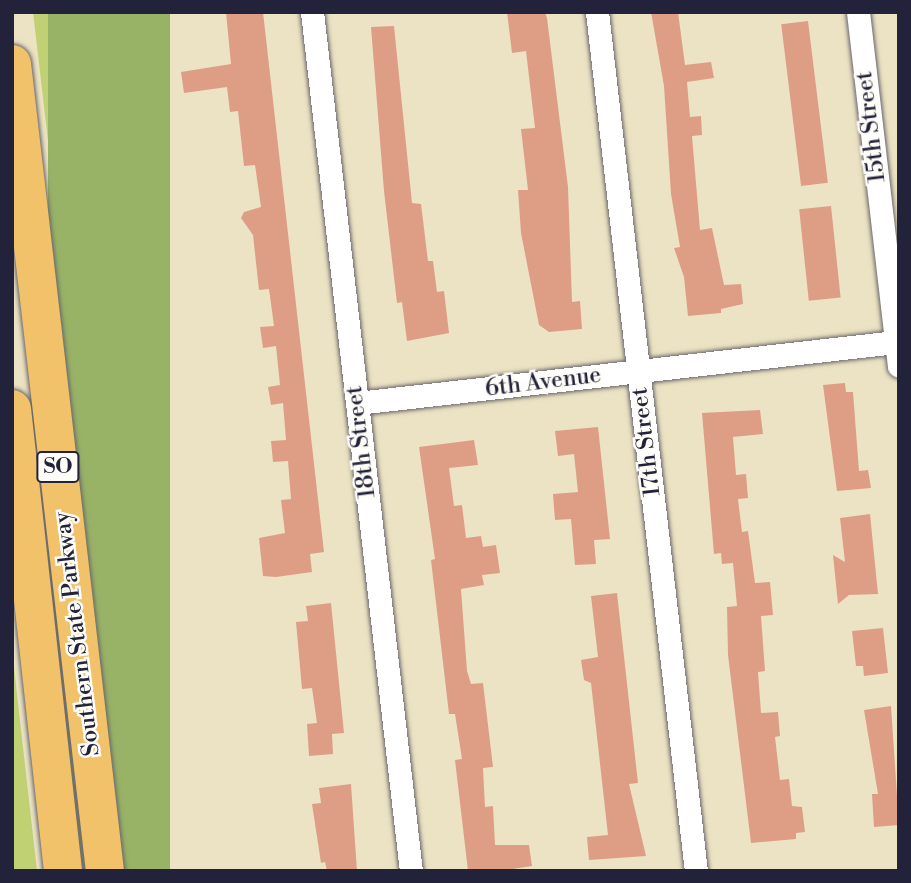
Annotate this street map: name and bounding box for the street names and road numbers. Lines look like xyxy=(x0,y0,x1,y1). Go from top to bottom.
street label: 15th Street xyxy=(850,70,892,184)
street label: 6th Avenue xyxy=(483,361,603,403)
street label: 18th Street xyxy=(340,384,382,500)
street label: 17th Street xyxy=(626,386,666,498)
road number: SO xyxy=(35,449,81,484)
street label: Southern State Parkway xyxy=(48,510,106,758)

